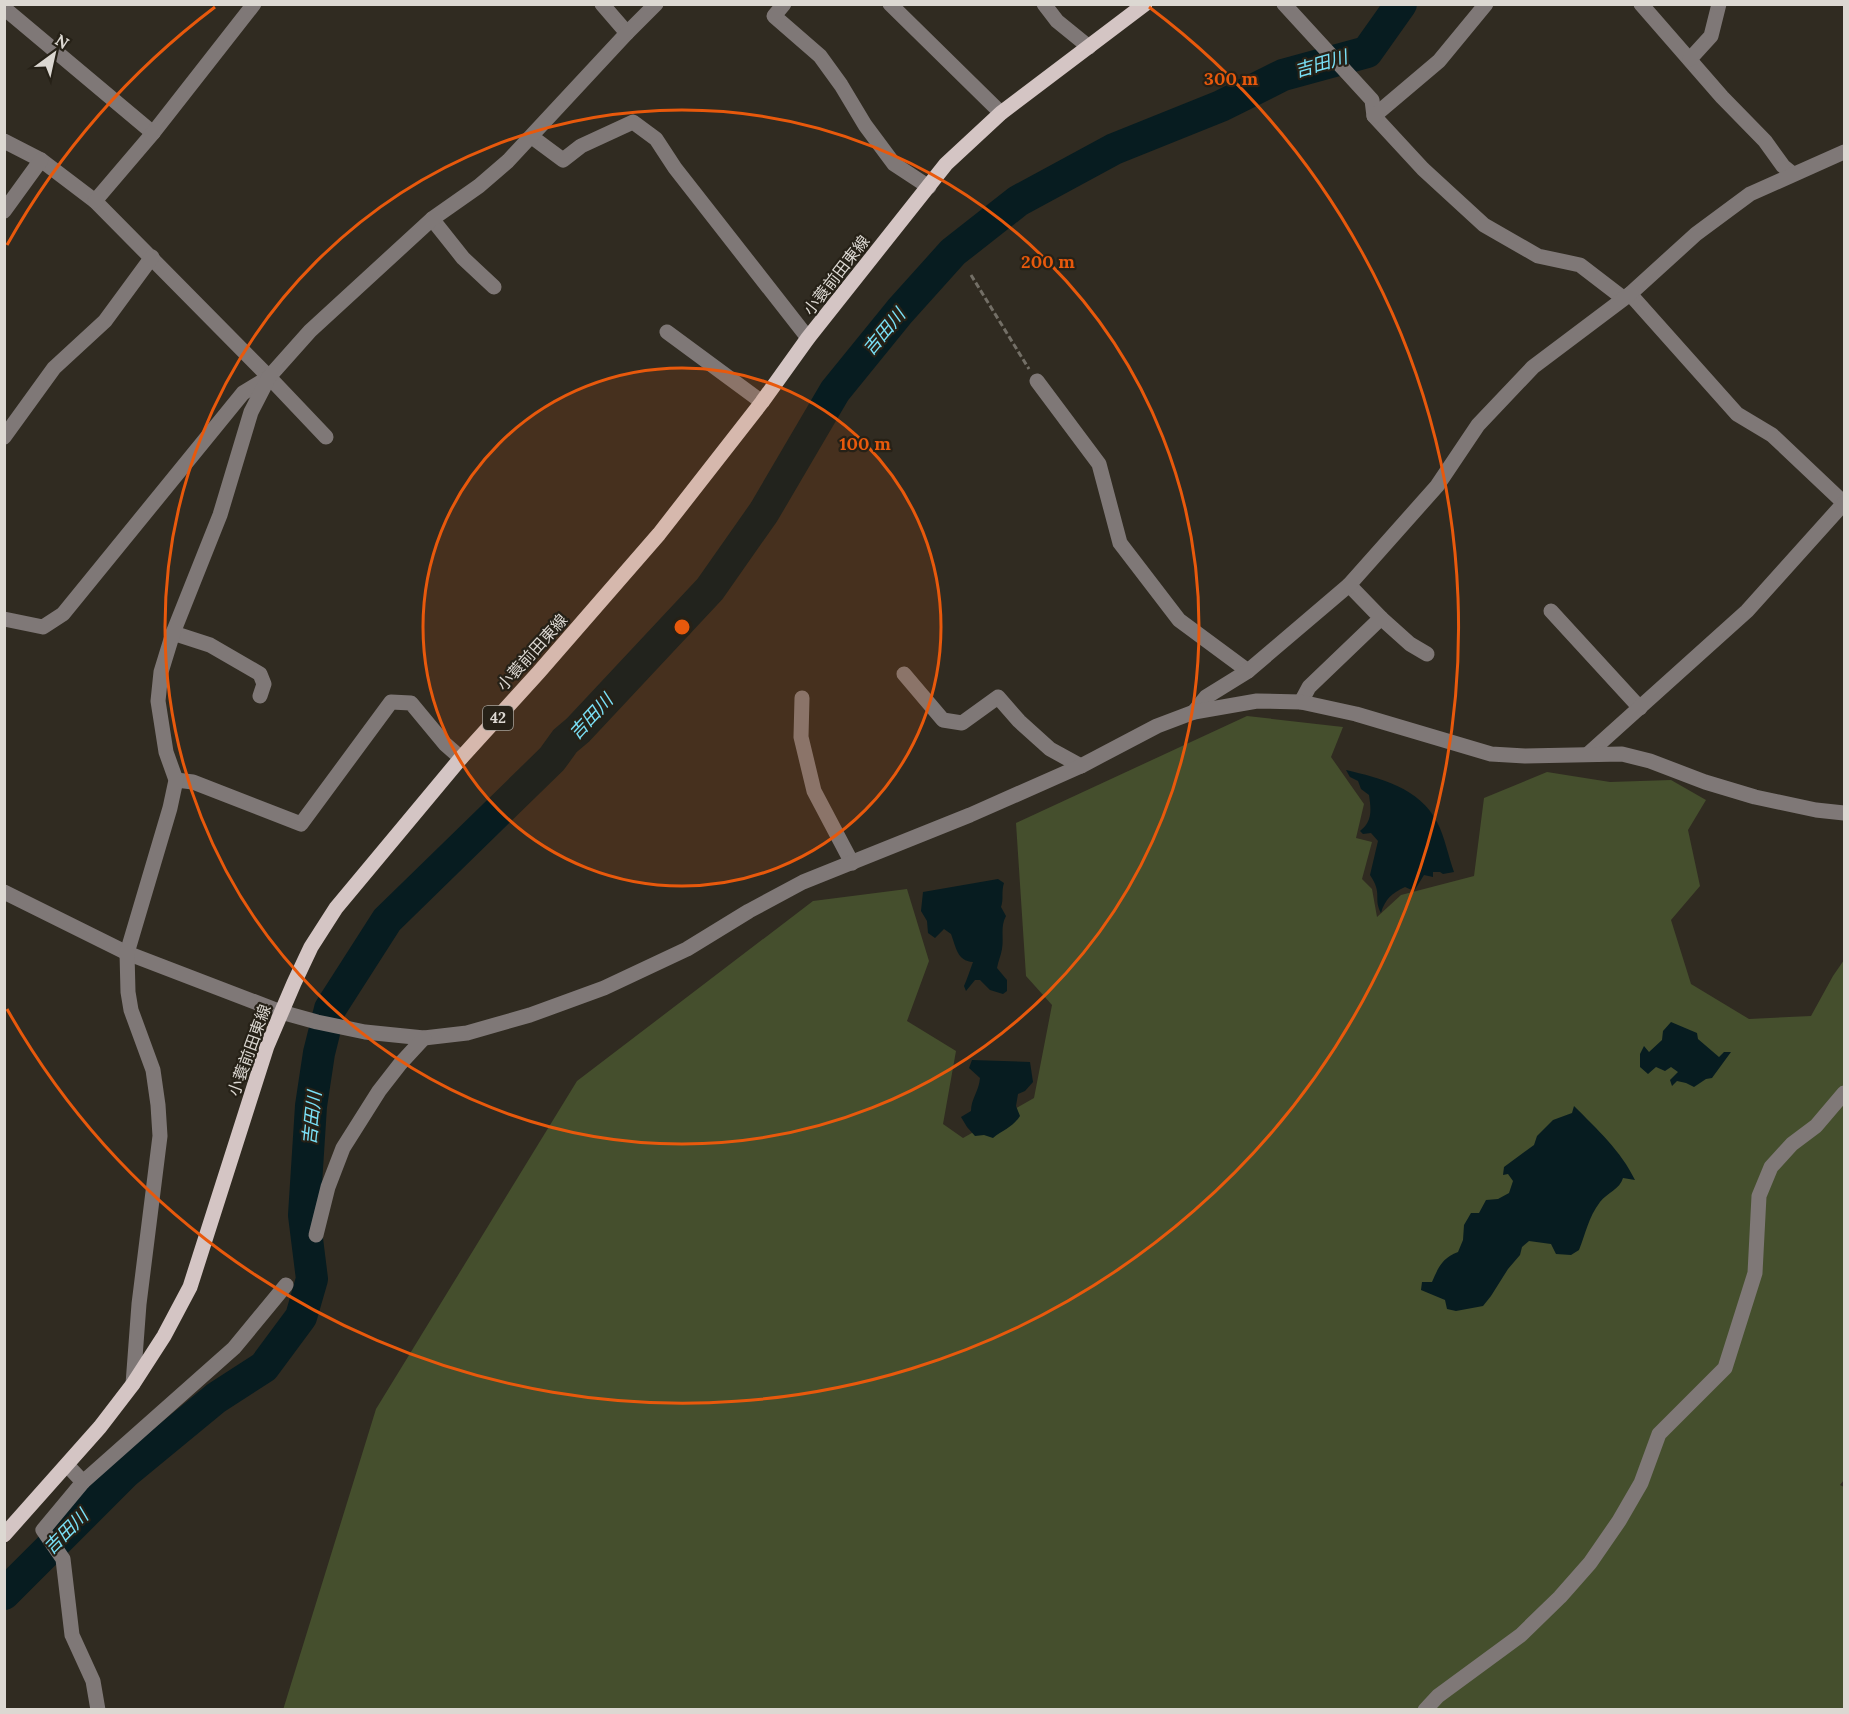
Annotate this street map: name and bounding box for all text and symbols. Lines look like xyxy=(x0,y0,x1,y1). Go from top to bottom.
north arrow xyxy=(24,24,84,84)
text: N xyxy=(52,30,73,53)
water label: 吉田川 xyxy=(1292,44,1352,82)
text: 300 m xyxy=(1204,67,1259,90)
street label: 小蓑前田東線 xyxy=(799,231,873,319)
text: 200 m xyxy=(1021,250,1075,273)
water label: 吉田川 xyxy=(857,302,911,360)
text: 100 m xyxy=(839,432,891,455)
street label: 小蓑前田東線 xyxy=(492,610,572,694)
centre of rings xyxy=(672,617,692,637)
water label: 吉田川 xyxy=(564,688,619,744)
road number: 42 xyxy=(483,706,513,730)
street label: 小蓑前田東線 xyxy=(223,1001,275,1099)
water label: 吉田川 xyxy=(297,1088,326,1146)
water label: 吉田川 xyxy=(38,1503,94,1559)

